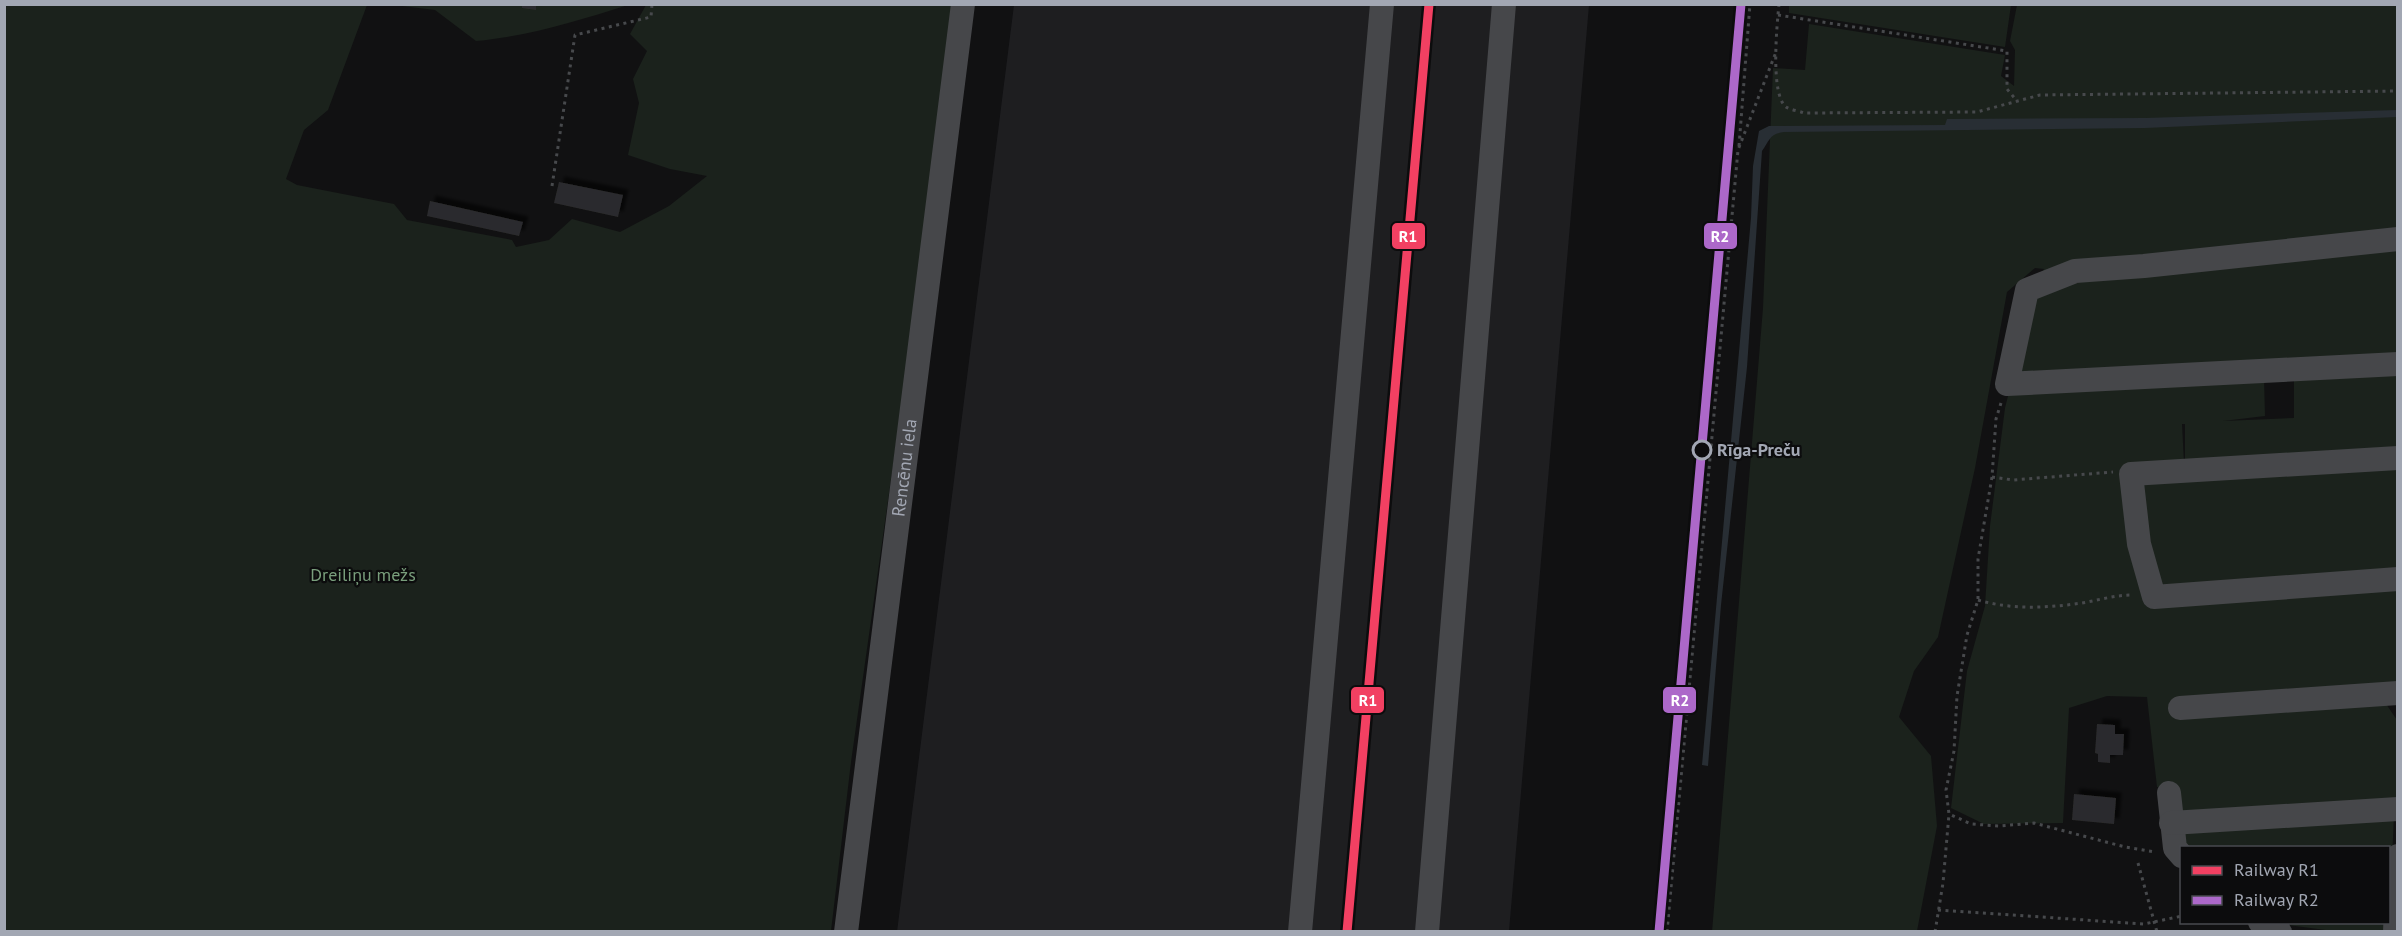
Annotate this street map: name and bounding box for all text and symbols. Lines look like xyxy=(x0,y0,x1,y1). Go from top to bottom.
line badge: R1 xyxy=(1391,222,1426,250)
line badge: R2 xyxy=(1703,222,1738,250)
text: R1 xyxy=(1399,226,1417,246)
text: R2 xyxy=(1711,226,1729,246)
street label: Rencēnu iela xyxy=(886,417,922,518)
place label: Rīga-Preču xyxy=(1717,438,1800,461)
marker: Rīga-Preču xyxy=(1692,440,1712,460)
park label: Dreiliņu mežs xyxy=(310,563,416,586)
line badge: R1 xyxy=(1350,686,1385,714)
line badge: R2 xyxy=(1662,686,1697,714)
text: R1 xyxy=(1359,690,1377,710)
text: R2 xyxy=(1671,690,1689,710)
legend xyxy=(2180,846,2390,924)
text: Railway R1 xyxy=(2234,858,2319,881)
text: Railway R2 xyxy=(2234,888,2319,911)

